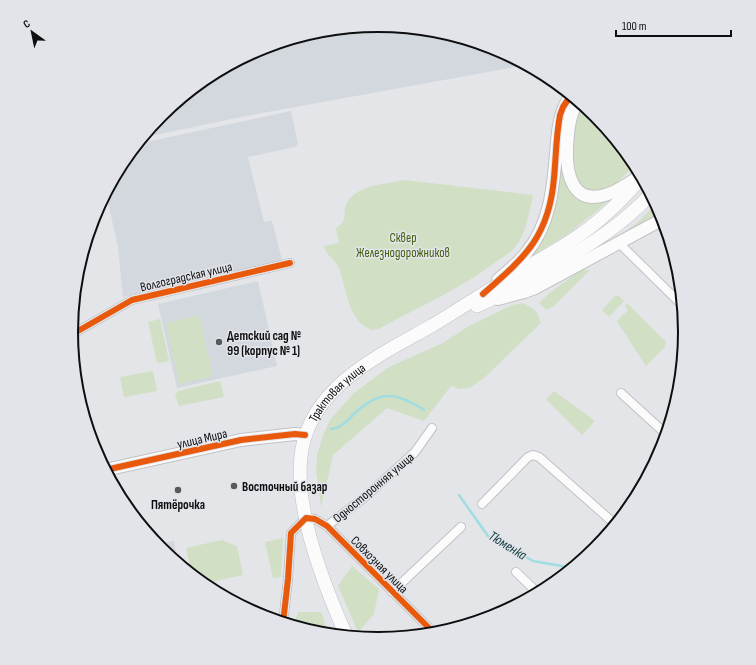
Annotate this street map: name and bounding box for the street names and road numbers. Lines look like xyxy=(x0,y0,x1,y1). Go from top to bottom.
street label: Волгоградская улица xyxy=(139,259,234,295)
street label: Трактовая улица xyxy=(305,360,369,425)
street label: улица Мира xyxy=(176,425,229,453)
street label: Односторонняя улица xyxy=(330,449,417,526)
street label: Совхозная улица xyxy=(347,533,411,597)

